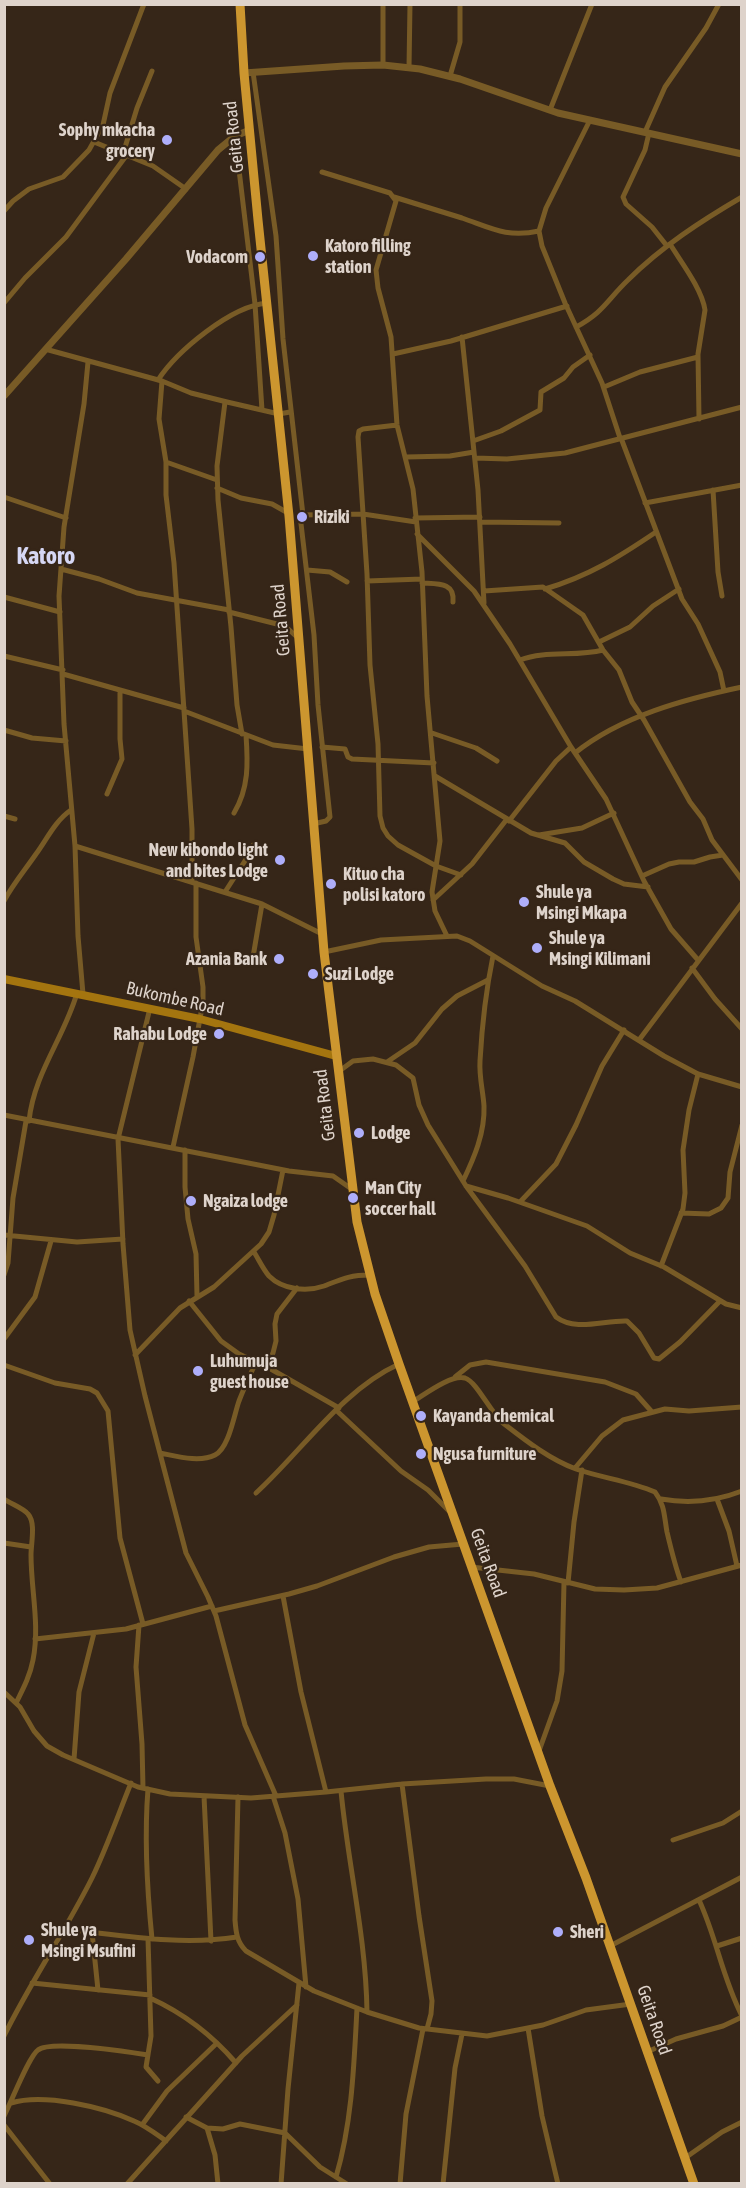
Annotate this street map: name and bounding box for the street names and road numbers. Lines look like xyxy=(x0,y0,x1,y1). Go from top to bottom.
street label: Geita Road xyxy=(219,100,249,174)
street label: Geita Road xyxy=(267,583,295,657)
street label: Bukombe Road xyxy=(124,977,226,1021)
street label: Geita Road xyxy=(310,1068,340,1142)
street label: Geita Road xyxy=(465,1525,511,1601)
street label: Geita Road xyxy=(632,1982,676,2058)

